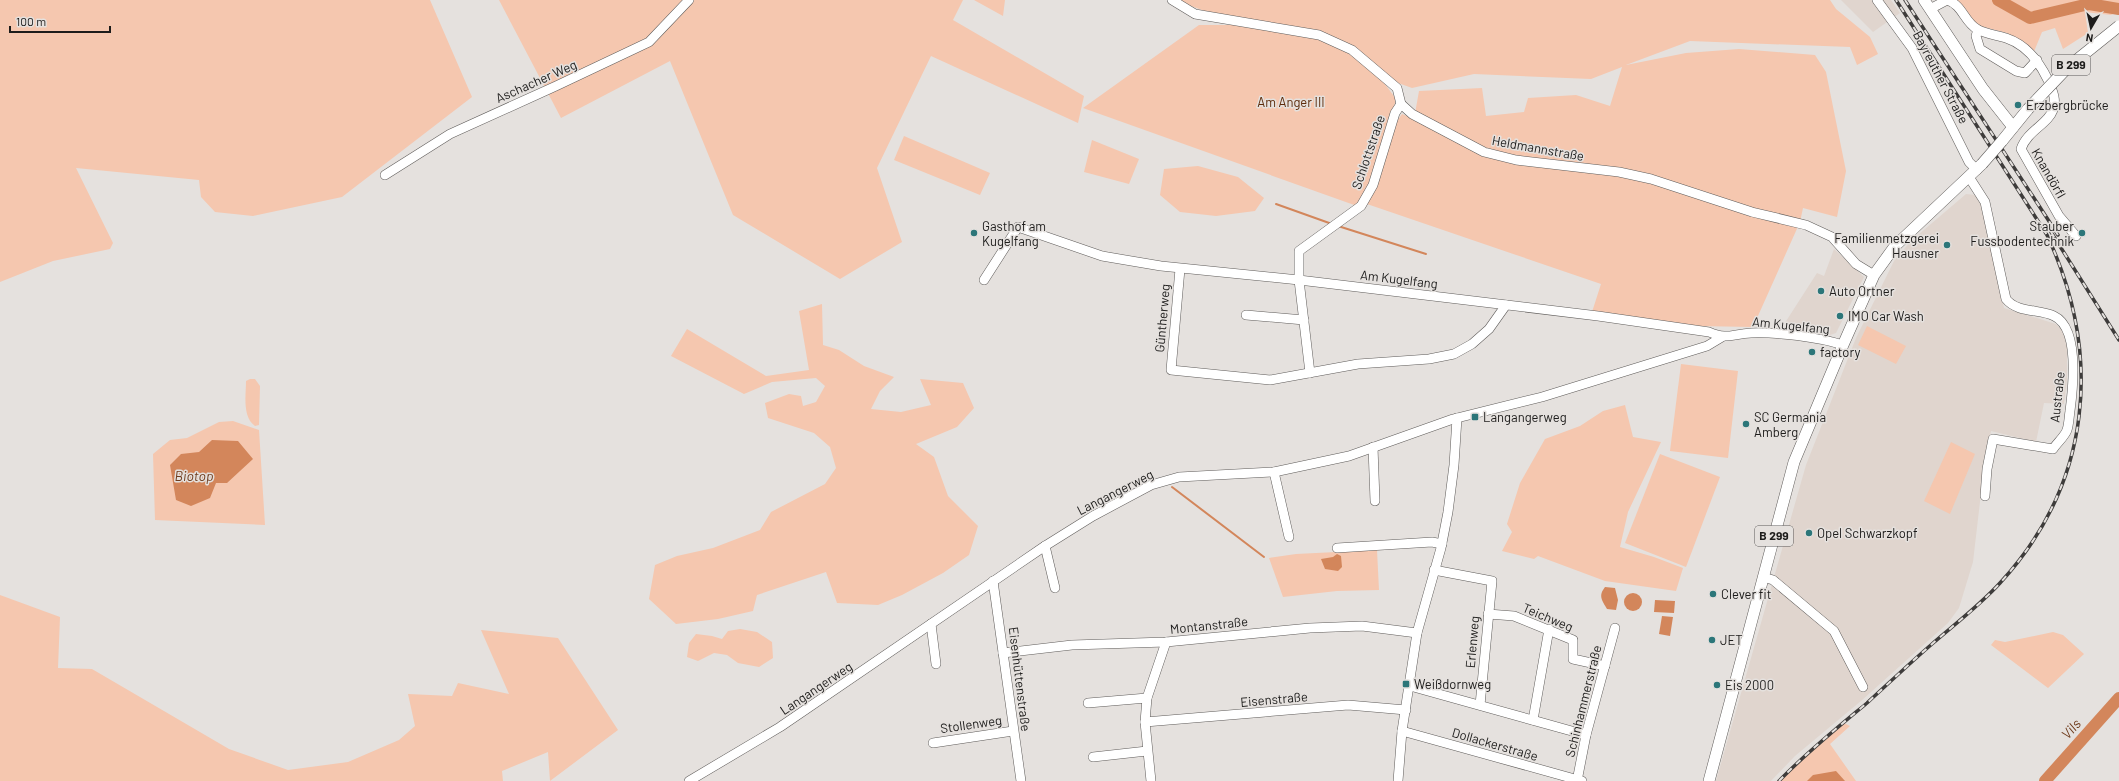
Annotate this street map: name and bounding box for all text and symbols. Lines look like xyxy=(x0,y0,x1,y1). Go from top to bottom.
scale bar xyxy=(10,8,110,34)
north arrow xyxy=(2071,8,2111,48)
text: 100 m xyxy=(16,14,46,28)
street label: Bayreuther Straße xyxy=(1910,28,1972,126)
text: N xyxy=(2085,31,2094,45)
road number: B 299 xyxy=(2052,55,2090,75)
street label: Aschacher Weg xyxy=(493,56,579,106)
park label: Am Anger III xyxy=(1257,94,1325,110)
place label: Erzbergbrücke xyxy=(2026,97,2109,113)
marker: Erzbergbrücke xyxy=(2013,100,2023,110)
street label: Schlottstraße xyxy=(1348,113,1388,191)
street label: Heldmannstraße xyxy=(1491,132,1585,164)
street label: Knandörfl xyxy=(2028,145,2070,201)
place label: Gasthof am Kugelfang xyxy=(982,218,1046,249)
place label: Stauber Fussbodentechnik xyxy=(1970,218,2074,249)
marker: Gasthof am Kugelfang xyxy=(969,228,979,238)
marker: Stauber Fussbodentechnik xyxy=(2077,228,2087,238)
place label: Familienmetzgerei Hausner xyxy=(1834,230,1939,261)
marker: Familienmetzgerei Hausner xyxy=(1942,240,1952,250)
street label: Am Kugelfang xyxy=(1359,266,1439,292)
street label: Güntherweg xyxy=(1151,283,1173,353)
place label: Auto Ortner xyxy=(1829,283,1895,299)
marker: Auto Ortner xyxy=(1816,286,1826,296)
place label: IMO Car Wash xyxy=(1848,308,1924,324)
marker: IMO Car Wash xyxy=(1835,311,1845,321)
street label: Am Kugelfang xyxy=(1751,313,1831,337)
place label: factory xyxy=(1820,344,1861,360)
marker: factory xyxy=(1807,347,1817,357)
street label: Austraße xyxy=(2046,371,2068,423)
place label: Langangerweg xyxy=(1483,409,1567,425)
place label: SC Germania Amberg xyxy=(1754,409,1826,440)
marker: Langangerweg xyxy=(1470,412,1480,422)
marker: SC Germania Amberg xyxy=(1741,419,1751,429)
street label: Langangerweg xyxy=(1074,466,1156,518)
water label: Biotop xyxy=(175,467,213,484)
place label: Opel Schwarzkopf xyxy=(1817,525,1918,541)
road number: B 299 xyxy=(1755,526,1793,546)
marker: Opel Schwarzkopf xyxy=(1804,528,1814,538)
place label: Clever fit xyxy=(1721,586,1772,602)
marker: Clever fit xyxy=(1708,589,1718,599)
street label: Teichweg xyxy=(1520,599,1576,635)
street label: Montanstraße xyxy=(1169,613,1249,637)
street label: Erlenweg xyxy=(1462,615,1482,669)
street label: Eisenhüttenstraße xyxy=(1006,626,1034,732)
place label: JET xyxy=(1720,632,1743,648)
marker: JET xyxy=(1707,635,1717,645)
street label: Schinhammerstraße xyxy=(1561,643,1605,759)
street label: Langangerweg xyxy=(777,658,855,718)
place label: Weißdornweg xyxy=(1414,676,1491,692)
place label: Eis 2000 xyxy=(1725,677,1774,693)
marker: Weißdornweg xyxy=(1401,679,1411,689)
marker: Eis 2000 xyxy=(1712,680,1722,690)
street label: Eisenstraße xyxy=(1239,688,1309,710)
street label: Stollenweg xyxy=(939,712,1003,736)
water label: Vils xyxy=(2057,715,2084,742)
street label: Dollackerstraße xyxy=(1450,724,1540,764)

